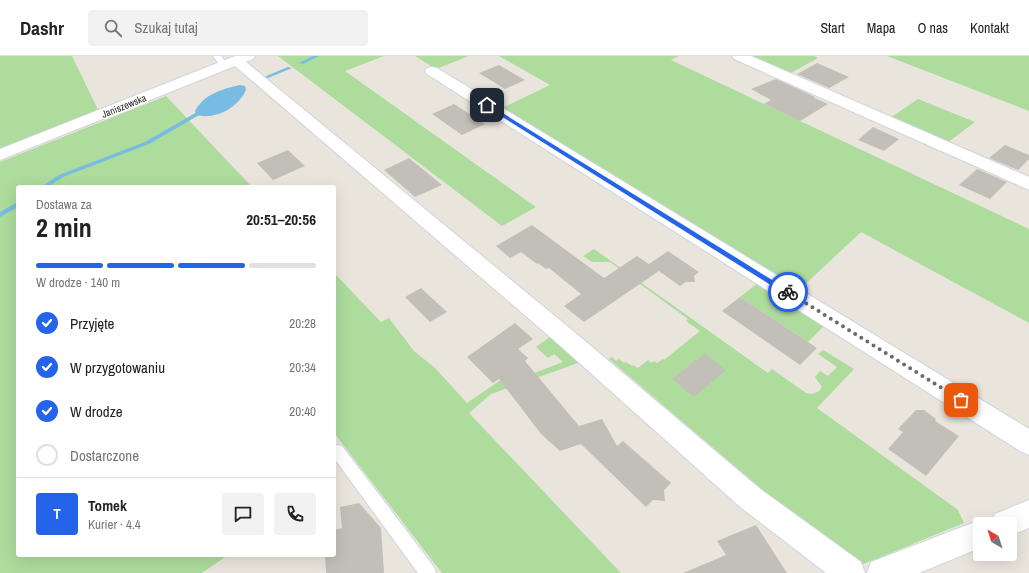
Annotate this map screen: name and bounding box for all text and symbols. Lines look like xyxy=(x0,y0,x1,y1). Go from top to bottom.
search box xyxy=(88,10,368,46)
text: Dashr xyxy=(20,15,64,41)
icon: search xyxy=(102,17,124,39)
text: Szukaj tutaj xyxy=(134,17,198,38)
text: Start xyxy=(820,19,845,37)
text: Mapa xyxy=(867,19,895,37)
text: O nas xyxy=(917,19,948,37)
text: Kontakt xyxy=(970,19,1009,37)
pin xyxy=(470,88,504,122)
street label: Janiszewska xyxy=(100,91,149,121)
icon: home xyxy=(476,94,498,116)
text: Dostawa za xyxy=(36,196,92,213)
text: 20:51–20:56 xyxy=(246,209,316,230)
text: 2 min xyxy=(36,210,92,245)
courier xyxy=(768,272,808,312)
text: W drodze · 140 m xyxy=(36,274,120,291)
icon: bike xyxy=(777,281,799,303)
icon: check xyxy=(36,312,58,334)
text: Przyjęte xyxy=(70,313,114,334)
text: 20:28 xyxy=(289,315,316,332)
icon: check xyxy=(36,356,58,378)
text: W przygotowaniu xyxy=(70,357,165,378)
text: 20:34 xyxy=(289,359,316,376)
pin xyxy=(944,383,978,417)
icon: bag xyxy=(950,389,972,411)
icon: check xyxy=(36,400,58,422)
text: W drodze xyxy=(70,401,123,422)
text: 20:40 xyxy=(289,403,316,420)
text: Dostarczone xyxy=(70,445,139,466)
button: chat xyxy=(222,493,264,535)
button: phone xyxy=(274,493,316,535)
text: Tomek xyxy=(88,495,127,516)
text: T xyxy=(53,503,61,524)
text: Kurier · 4.4 xyxy=(88,516,141,533)
north arrow xyxy=(973,517,1017,561)
map controls xyxy=(973,517,1017,561)

